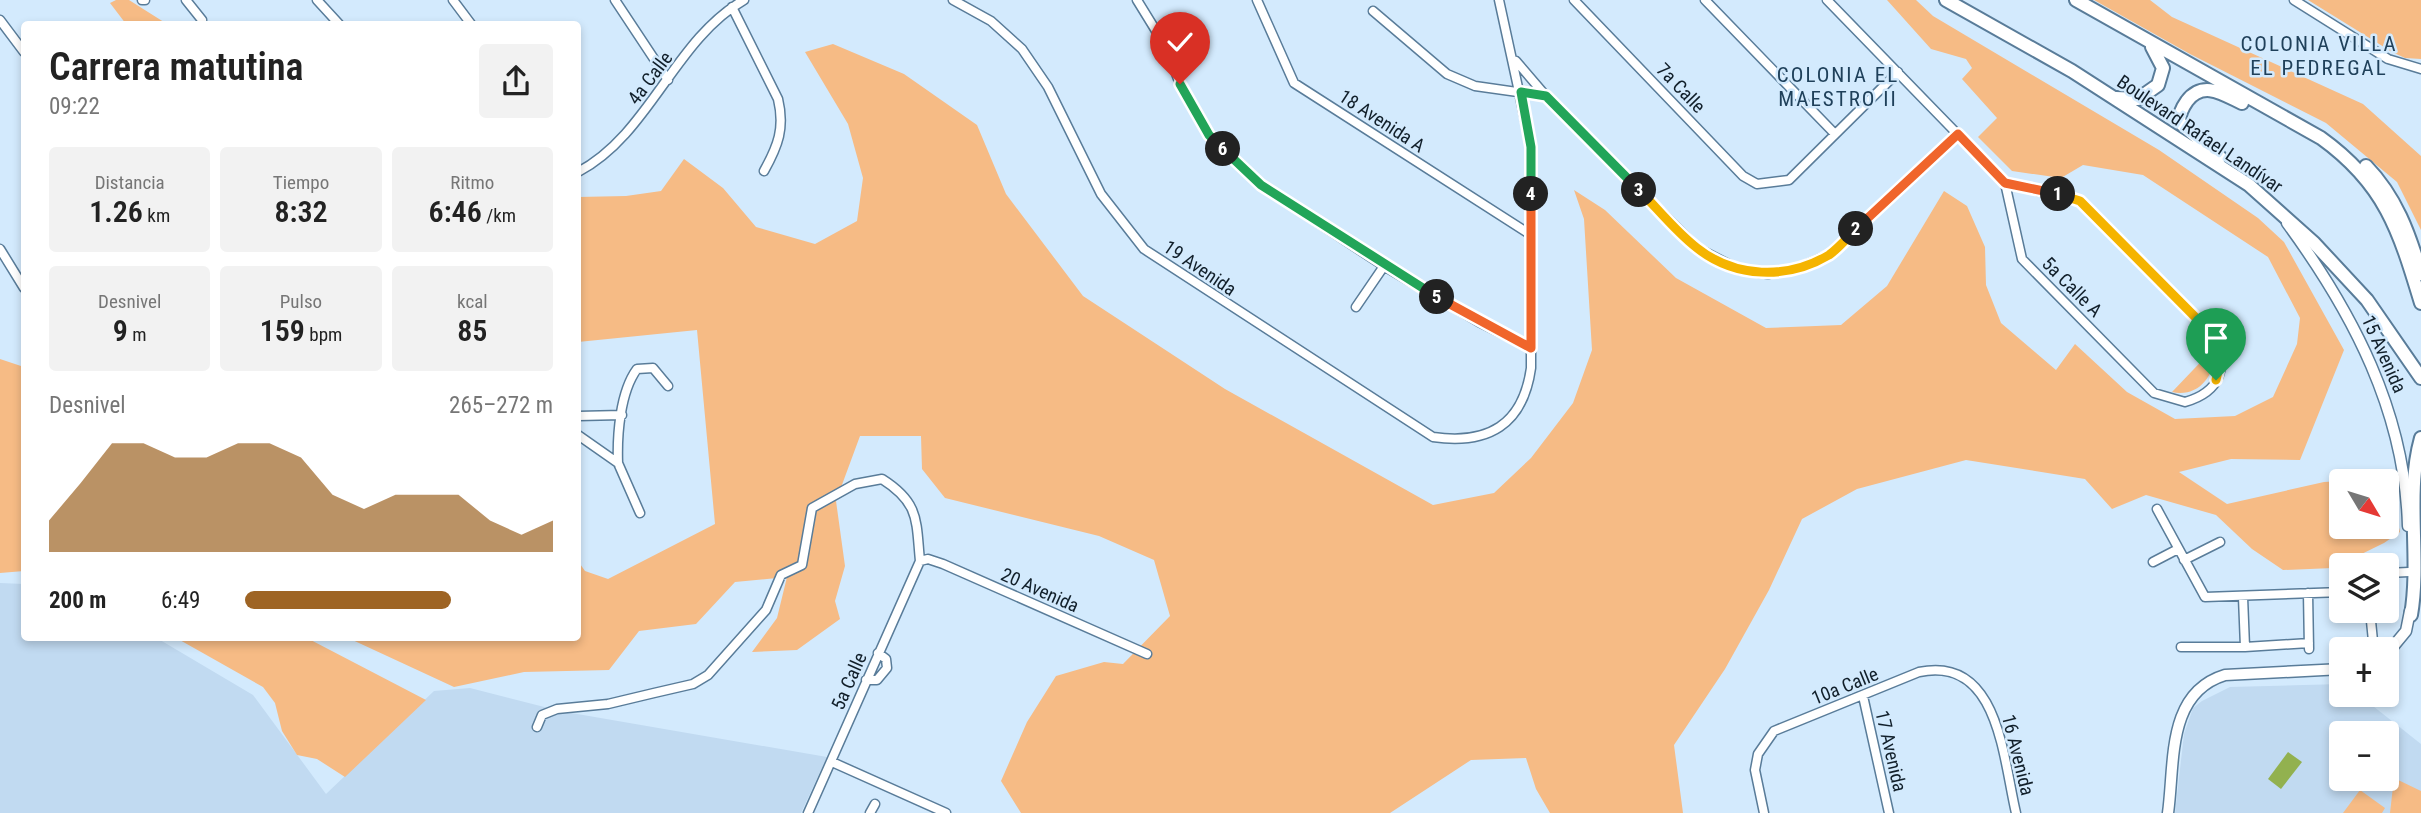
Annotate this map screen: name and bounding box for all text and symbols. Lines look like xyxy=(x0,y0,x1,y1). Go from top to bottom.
pin xyxy=(1150,12.0,1210,84)
icon: check xyxy=(1161,23,1199,61)
district label: COLONIA VILLA EL PEDREGAL xyxy=(2240,32,2398,80)
button: share xyxy=(479,44,553,118)
text: Carrera matutina xyxy=(49,45,304,89)
street label: 4a Calle xyxy=(623,47,677,109)
street label: 7a Calle xyxy=(1652,58,1710,118)
district label: COLONIA EL MAESTRO II xyxy=(1777,63,1899,111)
street label: Boulevard Rafael Landívar xyxy=(2113,70,2287,198)
street label: 18 Avenida A xyxy=(1335,85,1429,157)
text: 09:22 xyxy=(49,93,100,120)
pin: 6 xyxy=(1206,132,1240,166)
text: 6 xyxy=(1218,137,1227,160)
text: Distancia xyxy=(95,171,165,194)
text: Tiempo xyxy=(273,171,329,194)
text: Ritmo xyxy=(450,171,494,194)
pin: 3 xyxy=(1622,172,1656,208)
pin: 4 xyxy=(1514,176,1548,212)
pin: 1 xyxy=(2040,176,2076,212)
text: 3 xyxy=(1634,178,1643,201)
text: 4 xyxy=(1526,182,1535,205)
text: 1 xyxy=(2053,182,2062,205)
text: 1.26 xyxy=(89,194,143,229)
text: 8:32 xyxy=(274,194,328,229)
text: 6:46 xyxy=(429,194,482,229)
text: km xyxy=(143,204,170,227)
text: /km xyxy=(482,204,516,227)
pin: 2 xyxy=(1839,212,1874,246)
text: 2 xyxy=(1851,217,1860,240)
street label: 19 Avenida xyxy=(1159,235,1241,301)
street label: 5a Calle A xyxy=(2037,252,2107,322)
pin: 5 xyxy=(1420,280,1454,314)
text: 5 xyxy=(1432,285,1441,308)
text: Desnivel xyxy=(98,290,161,313)
text: Pulso xyxy=(280,290,322,313)
text: kcal xyxy=(457,290,488,313)
pin xyxy=(2186,308,2246,380)
street label: 15 Avenida xyxy=(2357,312,2411,396)
text: 9 xyxy=(113,313,128,348)
text: 159 xyxy=(260,313,305,348)
text: 85 xyxy=(457,313,487,348)
icon: arrive xyxy=(2197,319,2235,357)
text: m xyxy=(128,323,147,346)
text: bpm xyxy=(305,323,342,346)
text: Desnivel xyxy=(49,392,126,419)
text: 265–272 m xyxy=(449,392,553,419)
north arrow xyxy=(2329,469,2399,539)
map controls xyxy=(2329,469,2399,791)
button: layers xyxy=(2329,553,2399,623)
street label: 20 Avenida xyxy=(998,563,1082,617)
text: 200 m xyxy=(49,587,106,614)
text: 6:49 xyxy=(161,587,200,614)
button: + xyxy=(2329,637,2399,707)
street label: 5a Calle xyxy=(826,649,872,713)
street label: 10a Calle xyxy=(1808,662,1882,710)
street label: 17 Avenida xyxy=(1871,708,1911,794)
street label: 16 Avenida xyxy=(1997,712,2039,798)
button: − xyxy=(2329,721,2399,791)

